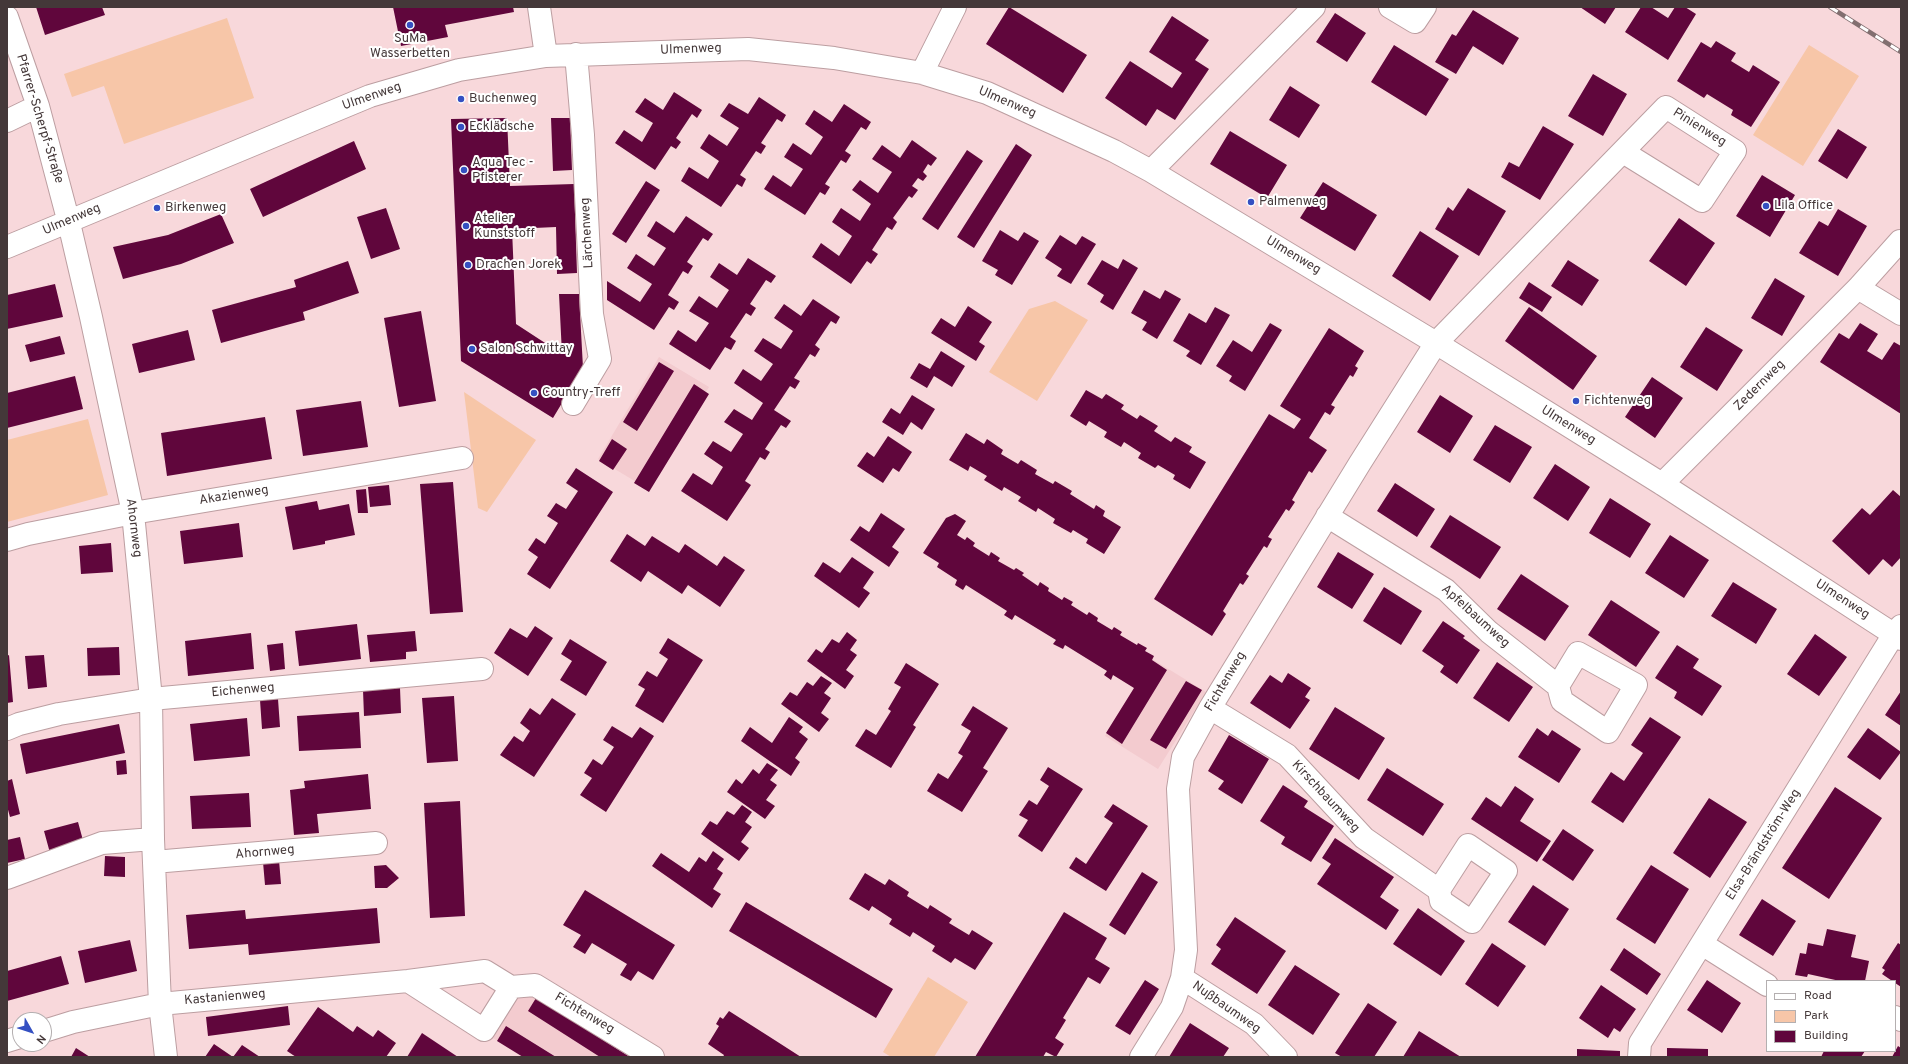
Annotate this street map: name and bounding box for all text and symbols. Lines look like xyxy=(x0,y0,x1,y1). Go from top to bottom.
marker: SuMa Wasserbetten xyxy=(405,20,415,30)
place label: SuMa Wasserbetten xyxy=(370,31,450,62)
street label: Ulmenweg xyxy=(660,41,722,59)
street label: Pfarrer-Scherpf-Straße xyxy=(12,53,66,185)
street label: Ulmenweg xyxy=(340,80,404,114)
street label: Ulmenweg xyxy=(976,84,1038,122)
place label: Buchenweg xyxy=(469,91,537,107)
marker: Buchenweg xyxy=(456,94,466,104)
street label: Pinienweg xyxy=(1669,105,1729,151)
place label: Ecklädsche xyxy=(469,119,534,135)
marker: Ecklädsche xyxy=(456,122,466,132)
place label: Aqua Tec - Pfisterer xyxy=(472,155,534,186)
marker: Aqua Tec - Pfisterer xyxy=(459,165,469,175)
place label: Palmenweg xyxy=(1259,194,1326,210)
street label: Lärchenweg xyxy=(578,197,598,269)
marker: Palmenweg xyxy=(1246,197,1256,207)
place label: Lila Office xyxy=(1774,198,1833,214)
place label: Birkenweg xyxy=(165,200,226,216)
street label: Ulmenweg xyxy=(41,201,103,239)
marker: Lila Office xyxy=(1761,201,1771,211)
marker: Birkenweg xyxy=(152,203,162,213)
place label: Atelier Kunststoff xyxy=(474,211,535,242)
marker: Atelier Kunststoff xyxy=(461,221,471,231)
street label: Ulmenweg xyxy=(1263,233,1323,279)
place label: Drachen Jorek xyxy=(476,257,561,273)
marker: Drachen Jorek xyxy=(463,260,473,270)
place label: Salon Schwittay xyxy=(480,341,573,357)
marker: Salon Schwittay xyxy=(467,344,477,354)
street label: Zedernweg xyxy=(1731,357,1789,415)
place label: Country-Treff xyxy=(542,385,620,401)
marker: Country-Treff xyxy=(529,388,539,398)
place label: Fichtenweg xyxy=(1584,393,1651,409)
marker: Fichtenweg xyxy=(1571,396,1581,406)
street label: Ulmenweg xyxy=(1538,403,1598,449)
street label: Akazienweg xyxy=(198,483,270,509)
street label: Ahornweg xyxy=(122,498,144,558)
street label: Ulmenweg xyxy=(1812,577,1872,623)
street label: Apfelbaumweg xyxy=(1438,582,1512,652)
street label: Fichtenweg xyxy=(1202,649,1250,715)
street label: Eichenweg xyxy=(211,680,275,702)
street label: Kirschbaumweg xyxy=(1288,758,1362,836)
street label: Elsa-Brändström-Weg xyxy=(1723,787,1805,903)
street label: Ahornweg xyxy=(235,843,295,863)
street label: Nußbaumweg xyxy=(1189,979,1263,1037)
legend xyxy=(1766,980,1896,1052)
street label: Kastanienweg xyxy=(184,987,266,1009)
text: Road xyxy=(1804,988,1832,1004)
street label: Fichtenweg xyxy=(551,990,617,1038)
text: Park xyxy=(1804,1008,1829,1024)
north arrow xyxy=(12,1012,52,1052)
text: Building xyxy=(1804,1028,1848,1044)
text: N xyxy=(33,1031,48,1046)

